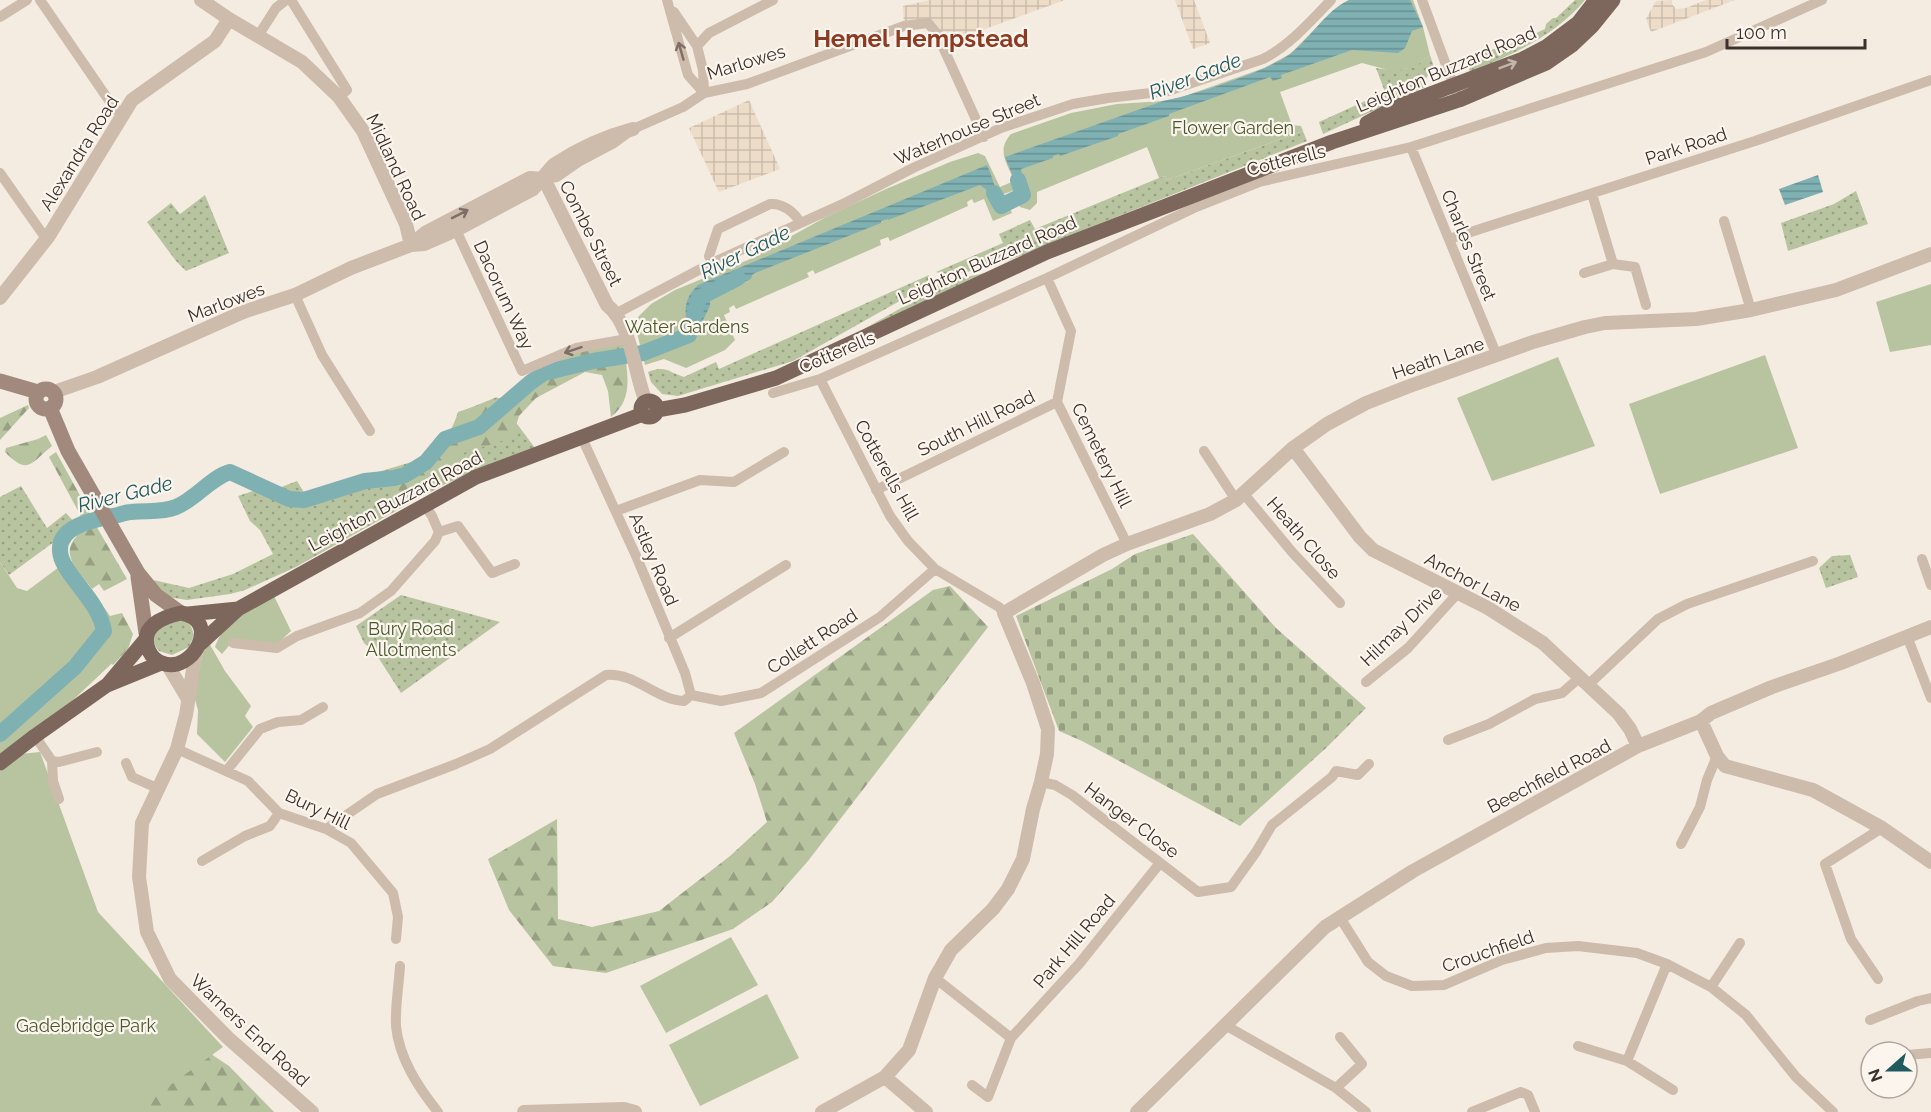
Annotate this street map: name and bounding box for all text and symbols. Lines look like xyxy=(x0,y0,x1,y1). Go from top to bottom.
scale bar xyxy=(1727,12,1865,50)
street label: Leighton Buzzard Road xyxy=(1353,22,1539,116)
text: 100 m xyxy=(1736,22,1787,43)
district label: Hemel Hempstead xyxy=(813,24,1029,53)
street label: Marlowes xyxy=(704,40,788,84)
one-way arrow xyxy=(675,42,686,61)
water label: River Gade xyxy=(1145,47,1245,105)
one-way arrow xyxy=(1498,59,1517,70)
street label: Waterhouse Street xyxy=(891,89,1043,169)
street label: Alexandra Road xyxy=(35,92,123,214)
street label: Midland Road xyxy=(362,110,430,224)
park label: Flower Garden xyxy=(1172,117,1294,138)
street label: Park Road xyxy=(1643,123,1729,169)
street label: Cotterells xyxy=(1244,140,1328,180)
street label: Combe Street xyxy=(555,177,627,289)
street label: Charles Street xyxy=(1437,187,1501,303)
one-way arrow xyxy=(451,208,469,220)
street label: Leighton Buzzard Road xyxy=(894,211,1080,309)
water label: River Gade xyxy=(696,220,794,284)
street label: Dacorum Way xyxy=(470,237,539,353)
street label: Marlowes xyxy=(185,278,268,326)
park label: Water Gardens xyxy=(625,316,749,337)
street label: Cotterells xyxy=(796,326,878,377)
street label: Heath Lane xyxy=(1389,332,1487,384)
one-way arrow xyxy=(564,346,583,357)
street label: South Hill Road xyxy=(914,386,1038,460)
street label: Cemetery Hill xyxy=(1068,399,1136,511)
street label: Cotterells Hill xyxy=(851,416,923,524)
street label: Leighton Buzzard Road xyxy=(305,446,485,556)
water label: River Gade xyxy=(75,471,175,517)
street label: Heath Close xyxy=(1263,493,1346,584)
street label: Astley Road xyxy=(625,509,683,609)
street label: Anchor Lane xyxy=(1421,548,1525,616)
street label: Hilmay Drive xyxy=(1356,582,1446,670)
street label: Collett Road xyxy=(763,604,861,678)
park label: Bury Road Allotments xyxy=(366,618,457,660)
street label: Beechfield Road xyxy=(1484,735,1614,817)
street label: Hanger Close xyxy=(1081,778,1184,863)
street label: Bury Hill xyxy=(282,784,354,834)
street label: Park Hill Road xyxy=(1029,890,1119,992)
street label: Crouchfield xyxy=(1439,925,1537,977)
street label: Warners End Road xyxy=(186,969,314,1091)
park label: Gadebridge Park xyxy=(16,1015,156,1036)
north arrow xyxy=(1859,1040,1919,1100)
text: N xyxy=(1864,1066,1887,1084)

